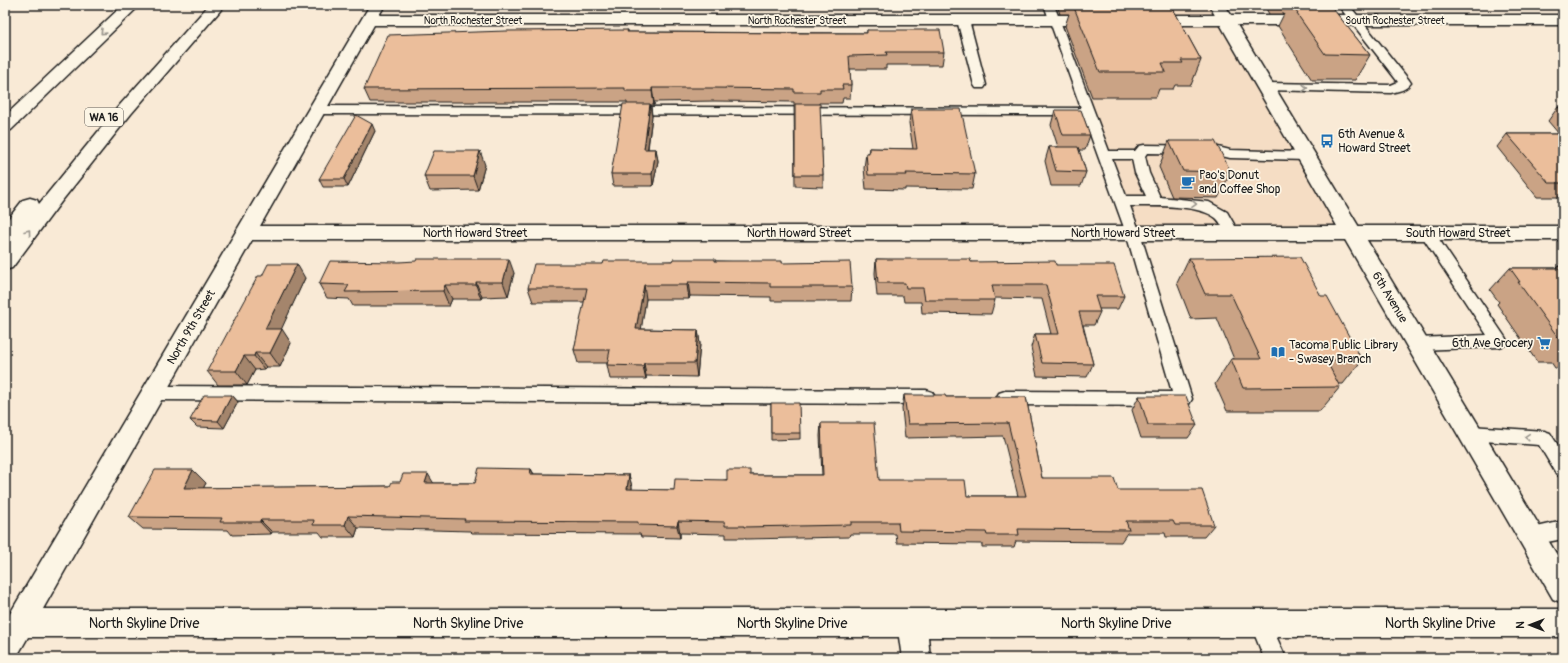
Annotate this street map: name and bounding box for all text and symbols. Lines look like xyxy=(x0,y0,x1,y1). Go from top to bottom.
street label: North Rochester Street xyxy=(424,15,523,27)
street label: North Rochester Street xyxy=(748,15,847,27)
street label: South Rochester Street xyxy=(1345,15,1446,27)
one-way arrow xyxy=(100,27,108,34)
one-way arrow xyxy=(1302,84,1308,92)
road number: WA 16 xyxy=(85,108,123,126)
place label: 6th Avenue & Howard Street xyxy=(1338,127,1411,156)
bus stop icon: 6th Avenue & Howard Street xyxy=(1319,133,1335,149)
place label: Pao's Donut and Coffee Shop xyxy=(1199,168,1281,197)
cafe icon: Pao's Donut and Coffee Shop xyxy=(1180,174,1196,190)
one-way arrow xyxy=(1191,200,1197,209)
street label: North Howard Street xyxy=(423,226,527,241)
street label: North Howard Street xyxy=(747,226,851,241)
street label: North Howard Street xyxy=(1071,226,1175,241)
street label: South Howard Street xyxy=(1405,226,1511,241)
one-way arrow xyxy=(23,229,31,236)
street label: 6th Avenue xyxy=(1368,269,1411,326)
street label: North 9th Street xyxy=(164,287,219,367)
supermarket icon: 6th Ave Grocery xyxy=(1536,335,1552,351)
place label: 6th Ave Grocery xyxy=(1452,336,1533,351)
place label: Tacoma Public Library - Swasey Branch xyxy=(1289,338,1398,367)
library icon: Tacoma Public Library - Swasey Branch xyxy=(1270,344,1286,360)
one-way arrow xyxy=(1524,433,1530,442)
north arrow xyxy=(1510,605,1550,645)
street label: North Skyline Drive xyxy=(89,615,199,632)
street label: North Skyline Drive xyxy=(413,615,523,632)
street label: North Skyline Drive xyxy=(737,615,847,632)
street label: North Skyline Drive xyxy=(1061,615,1171,632)
street label: North Skyline Drive xyxy=(1385,615,1495,632)
text: N xyxy=(1514,621,1527,629)

